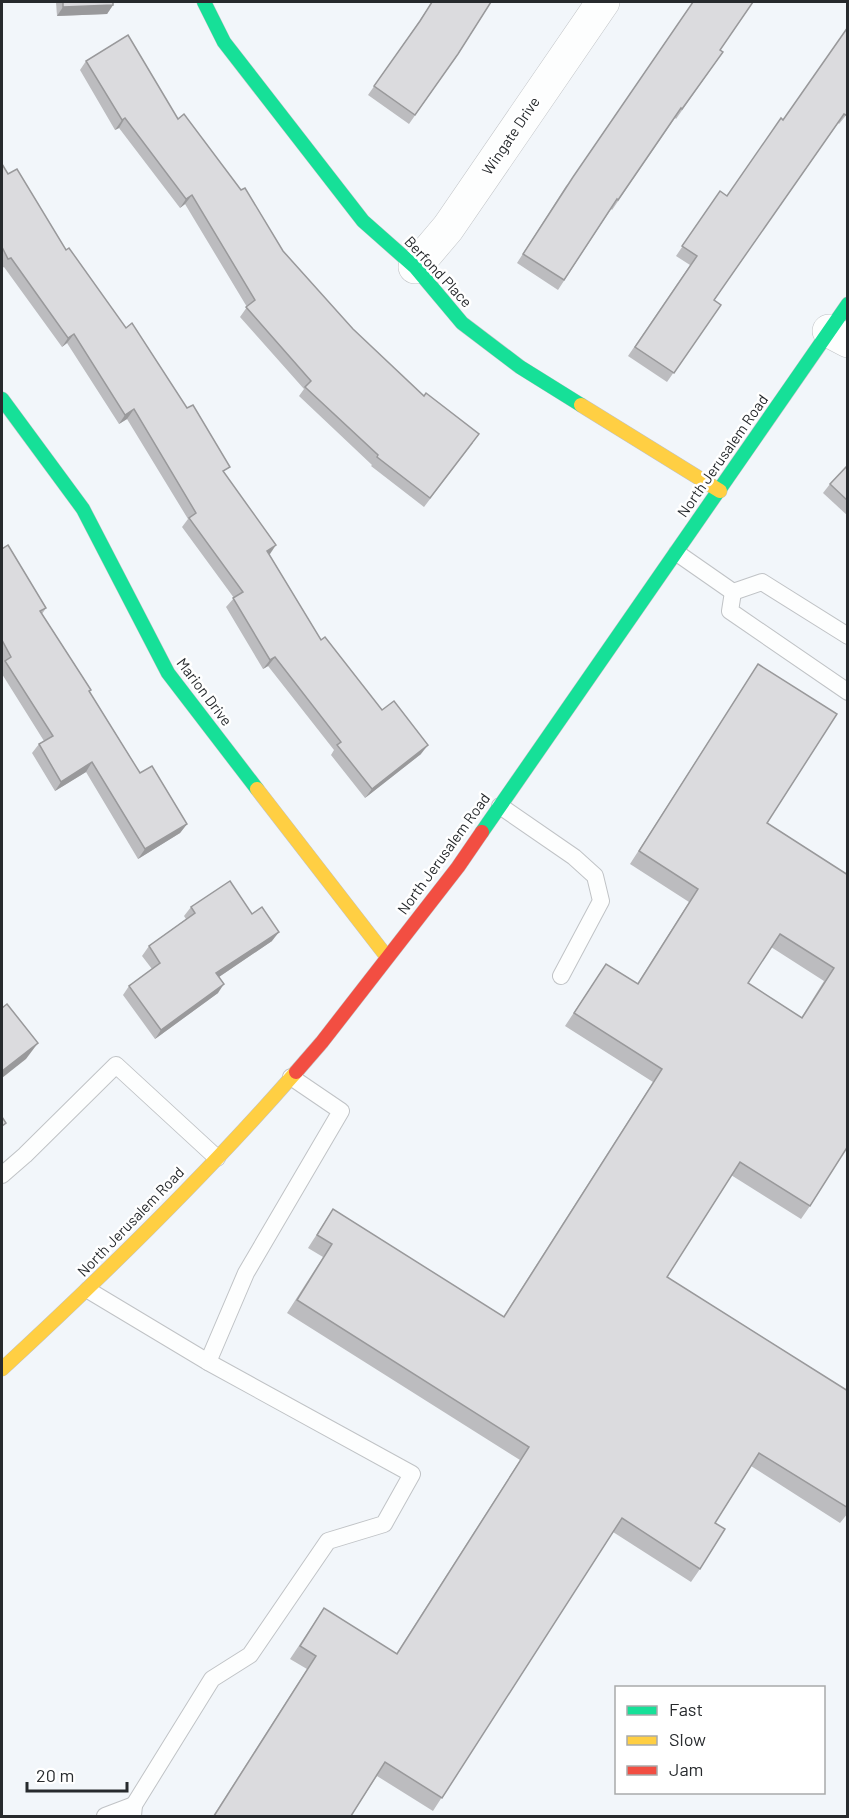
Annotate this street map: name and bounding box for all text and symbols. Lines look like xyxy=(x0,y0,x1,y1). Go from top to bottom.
street label: Wingate Drive xyxy=(477,93,543,178)
street label: Berfond Place xyxy=(401,232,476,311)
street label: North Jerusalem Road xyxy=(673,391,771,520)
street label: Marion Drive xyxy=(173,654,236,729)
street label: North Jerusalem Road xyxy=(393,789,493,918)
street label: North Jerusalem Road xyxy=(73,1163,187,1280)
legend xyxy=(615,1686,825,1794)
text: Fast xyxy=(669,1698,703,1720)
text: Slow xyxy=(669,1728,706,1750)
scale bar xyxy=(27,1755,128,1793)
text: Jam xyxy=(669,1758,703,1780)
text: 20 m xyxy=(36,1764,74,1786)

